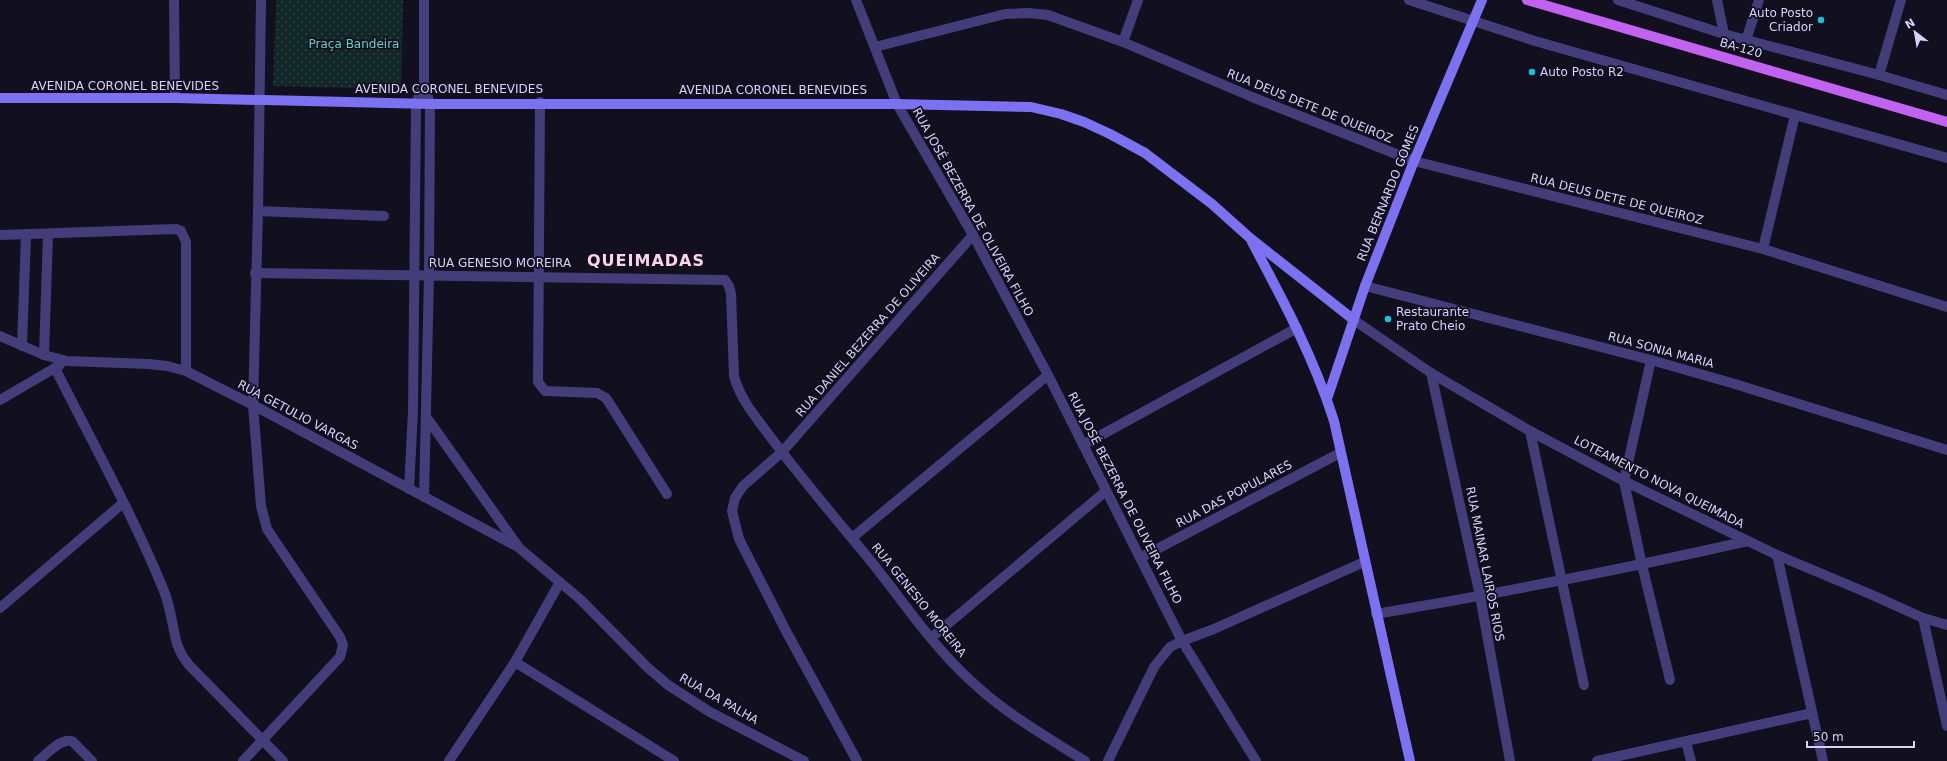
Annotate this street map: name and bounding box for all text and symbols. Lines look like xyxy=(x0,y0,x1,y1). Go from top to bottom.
place label: Auto Posto Criador xyxy=(1749,6,1813,34)
north arrow xyxy=(1895,12,1935,52)
marker: Auto Posto Criador xyxy=(1816,15,1826,25)
text: N xyxy=(1903,16,1917,32)
street label: BA-120 xyxy=(1718,35,1764,61)
park label: Praça Bandeira xyxy=(309,37,399,51)
place label: Auto Posto R2 xyxy=(1540,65,1624,79)
street label: RUA DEUS DETE DE QUEIROZ xyxy=(1225,66,1395,146)
marker: Auto Posto R2 xyxy=(1527,67,1537,77)
street label: AVENIDA CORONEL BENEVIDES xyxy=(31,79,219,93)
street label: AVENIDA CORONEL BENEVIDES xyxy=(355,82,543,96)
street label: AVENIDA CORONEL BENEVIDES xyxy=(679,83,867,97)
street label: RUA JOSÉ BEZERRA DE OLIVEIRA FILHO xyxy=(910,105,1037,319)
street label: RUA BERNARDO GOMES xyxy=(1354,123,1422,263)
street label: RUA DEUS DETE DE QUEIROZ xyxy=(1529,171,1705,227)
street label: RUA DANIEL BEZERRA DE OLIVEIRA xyxy=(793,250,944,420)
district label: QUEIMADAS xyxy=(587,251,705,270)
street label: RUA GENESIO MOREIRA xyxy=(429,256,572,270)
place label: Restaurante Prato Cheio xyxy=(1396,305,1469,333)
marker: Restaurante Prato Cheio xyxy=(1383,314,1393,324)
street label: RUA SONIA MARIA xyxy=(1606,329,1716,371)
street label: RUA GETULIO VARGAS xyxy=(235,377,361,453)
street label: RUA JOSÉ BEZERRA DE OLIVEIRA FILHO xyxy=(1065,389,1186,606)
street label: LOTEAMENTO NOVA QUEIMADA xyxy=(1572,433,1747,532)
street label: RUA DAS POPULARES xyxy=(1174,457,1294,531)
street label: RUA MAINAR LAIROS RIOS xyxy=(1463,485,1507,643)
street label: RUA GENESIO MOREIRA xyxy=(869,540,970,660)
street label: RUA DA PALHA xyxy=(677,671,762,728)
scale bar xyxy=(1807,723,1914,749)
text: 50 m xyxy=(1813,730,1844,744)

